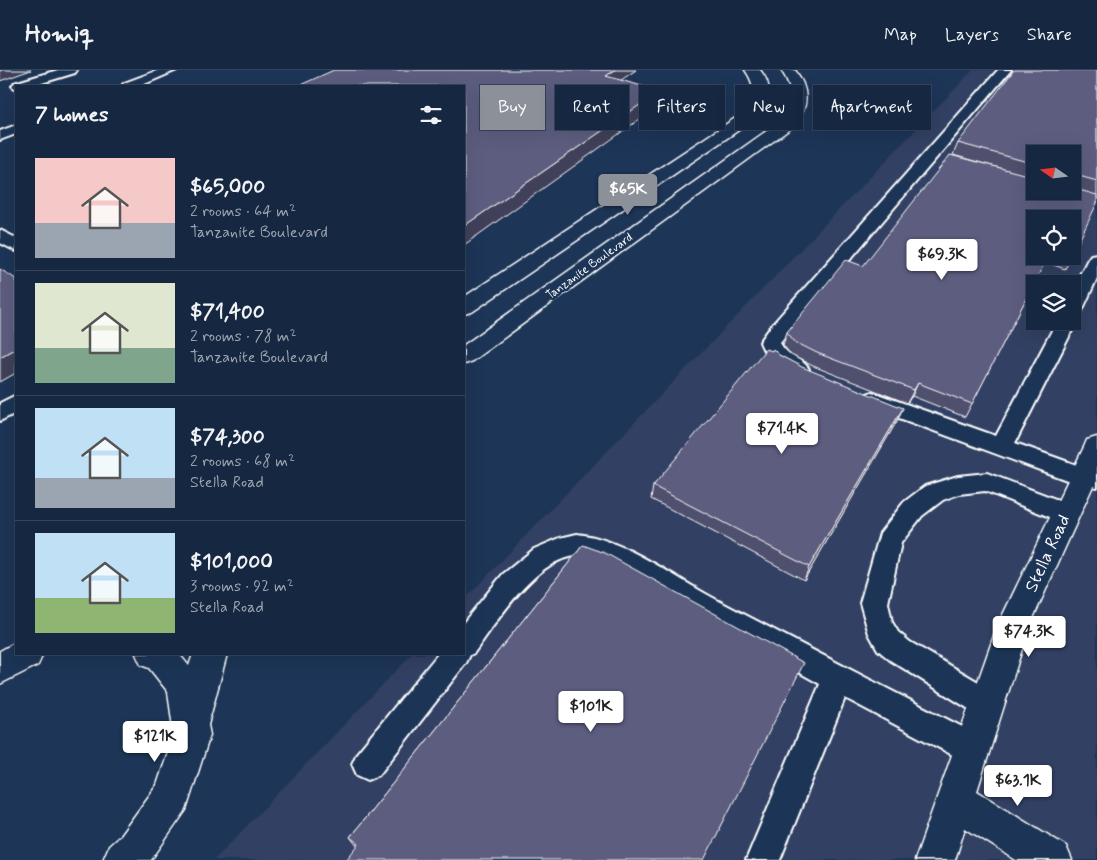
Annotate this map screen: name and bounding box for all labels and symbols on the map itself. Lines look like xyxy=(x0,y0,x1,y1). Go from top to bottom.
north arrow xyxy=(1026,145,1081,200)
pin: $65K xyxy=(598,174,658,216)
street label: Tanzanite Boulevard xyxy=(543,230,636,304)
pin: $69.3K xyxy=(901,238,983,281)
pin: $71.4K xyxy=(741,412,823,455)
street label: Stella Road xyxy=(1019,511,1076,596)
pin: $74.3K xyxy=(988,616,1070,658)
pin: $101K xyxy=(556,690,626,733)
pin: $121K xyxy=(120,720,190,763)
pin: $63.1K xyxy=(977,764,1059,807)

